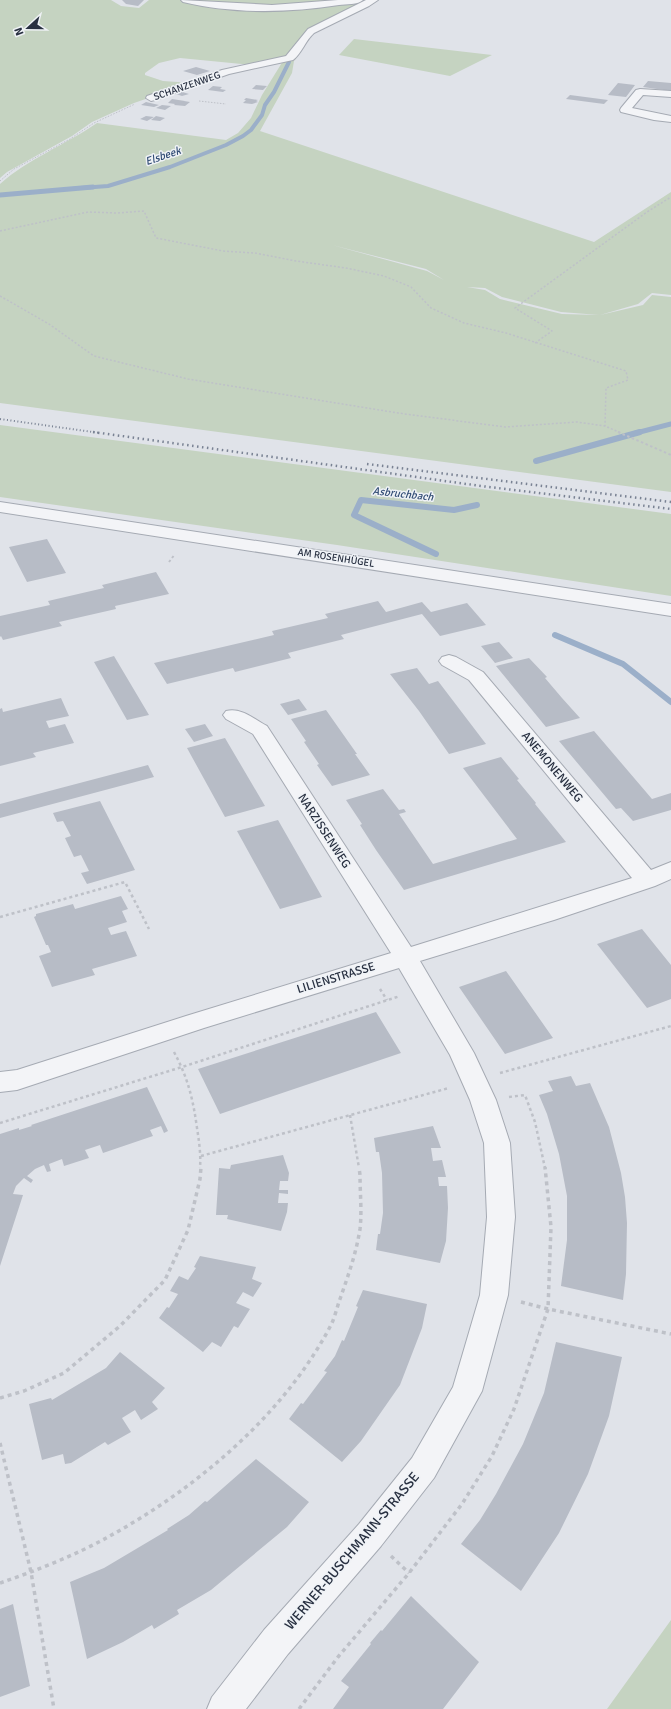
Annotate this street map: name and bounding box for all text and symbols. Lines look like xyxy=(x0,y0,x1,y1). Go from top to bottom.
north arrow xyxy=(8,8,48,48)
text: N xyxy=(12,26,27,37)
street label: SCHANZENWEG xyxy=(152,69,222,103)
water label: Elsbeek xyxy=(144,143,184,168)
water label: Asbruchbach xyxy=(372,484,435,504)
street label: AM ROSENHÜGEL xyxy=(297,546,375,570)
street label: ANEMONENWEG xyxy=(518,729,586,805)
street label: NARZISSENWEG xyxy=(294,791,354,871)
street label: LILIENSTRASSE xyxy=(295,959,377,997)
street label: WERNER-BUSCHMANN-STRASSE xyxy=(281,1469,423,1633)

